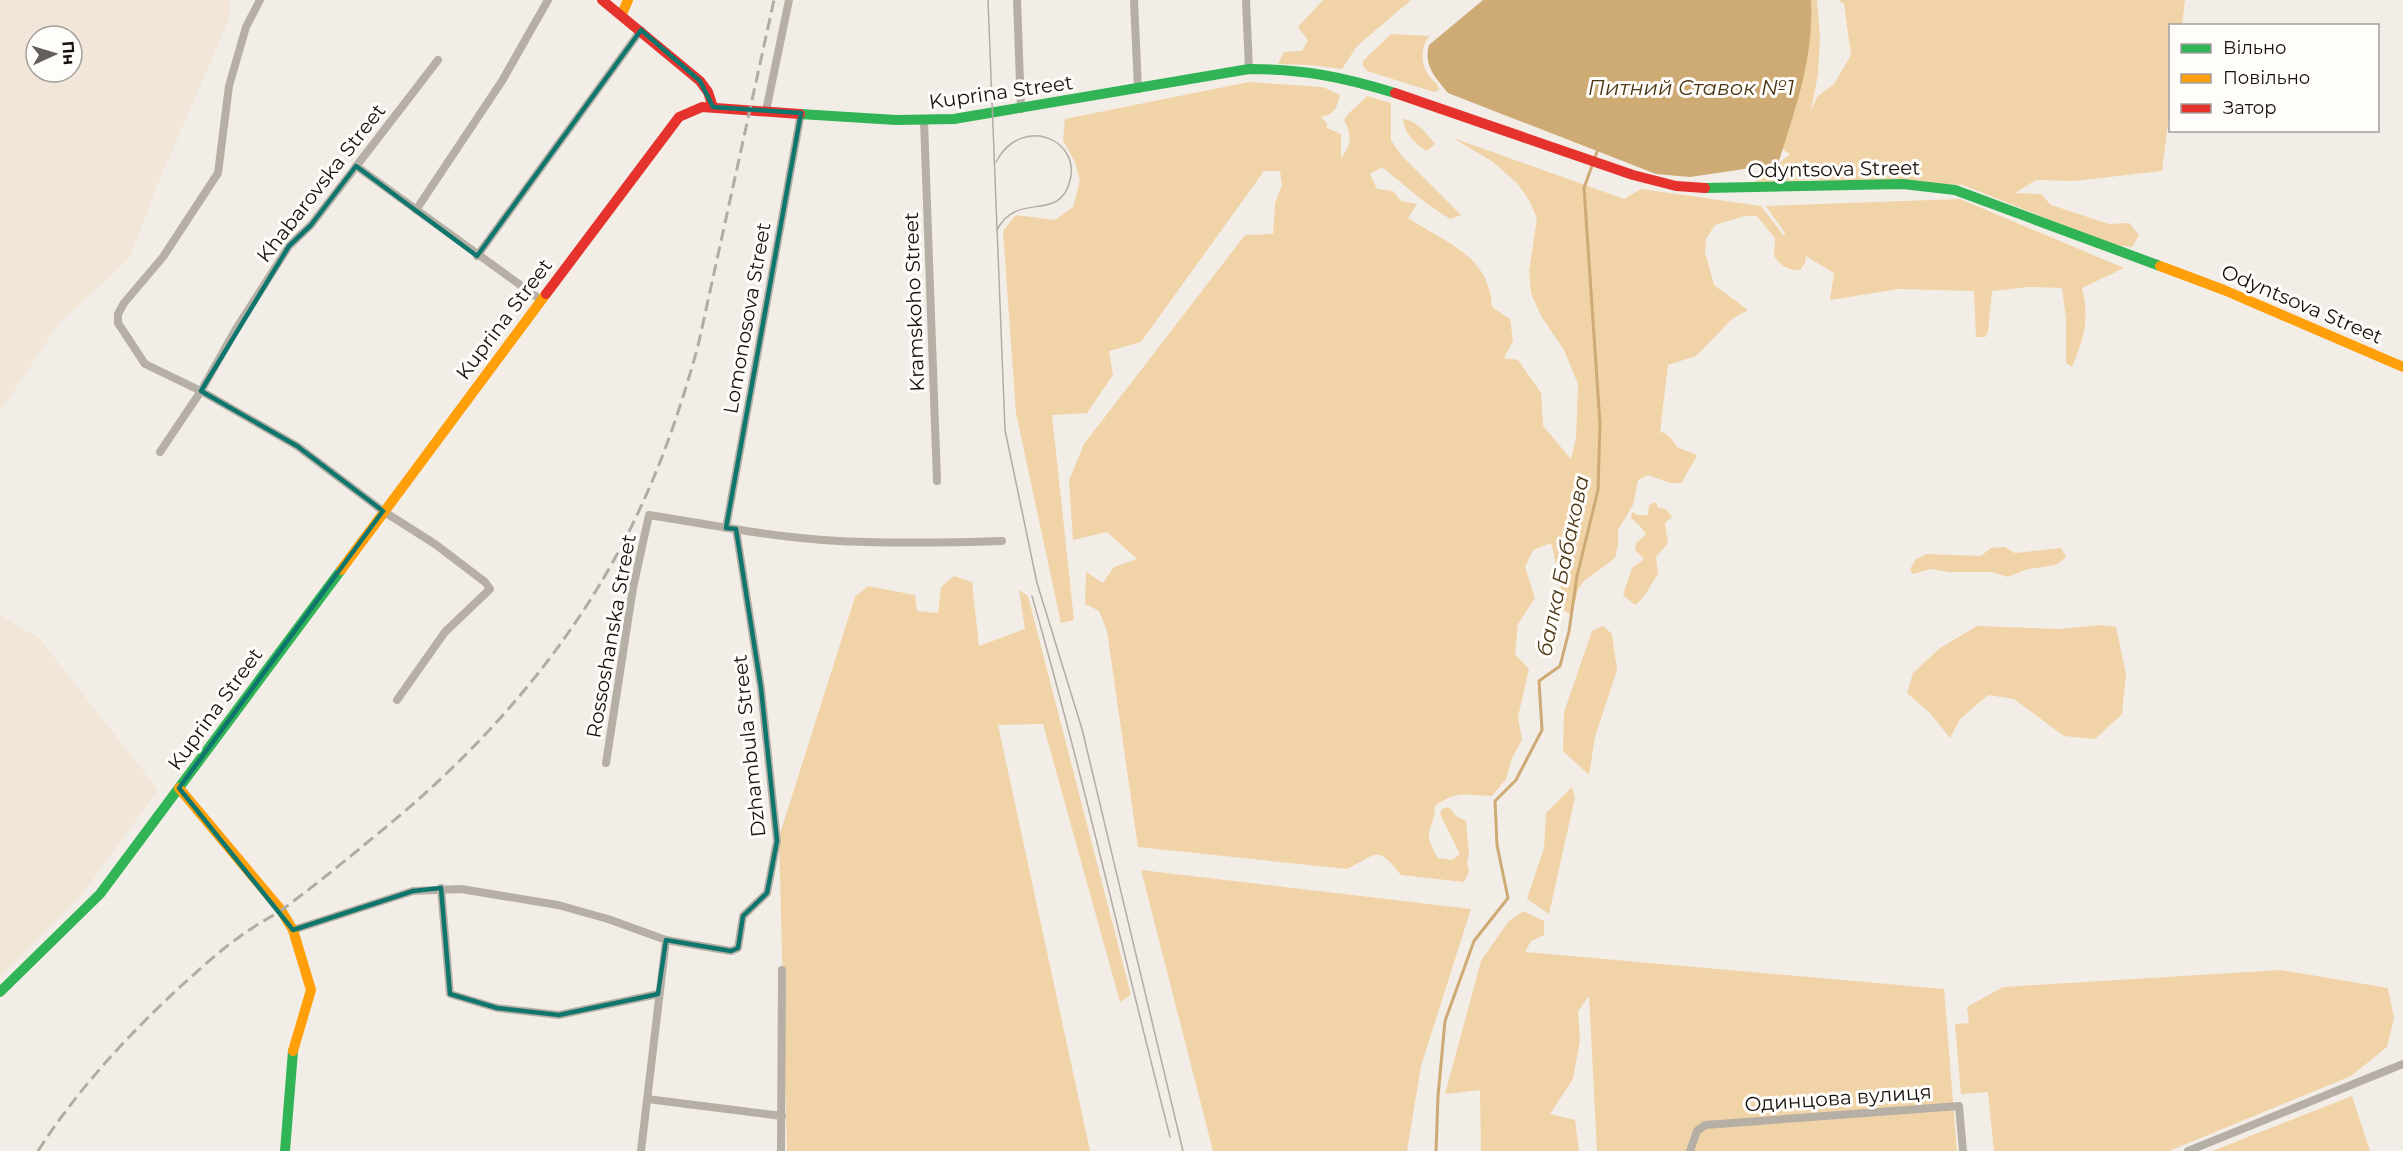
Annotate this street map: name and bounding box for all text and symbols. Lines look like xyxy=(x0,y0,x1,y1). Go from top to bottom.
north arrow xyxy=(24,24,84,84)
legend xyxy=(2169,24,2379,132)
text: Вільно xyxy=(2223,37,2287,59)
text: Пн xyxy=(58,40,79,66)
text: Повільно xyxy=(2223,67,2310,89)
street label: Kuprina Street xyxy=(927,70,1075,114)
water label: Питний Ставок №1 xyxy=(1588,75,1795,100)
text: Затор xyxy=(2223,97,2277,119)
street label: Khabarovska Street xyxy=(252,99,390,267)
street label: Odyntsova Street xyxy=(1747,155,1921,183)
street label: Kramskoho Street xyxy=(899,212,929,392)
street label: Lomonosova Street xyxy=(718,220,776,416)
street label: Kuprina Street xyxy=(451,254,557,384)
street label: Odyntsova Street xyxy=(2218,259,2386,349)
water label: балка Бабакова xyxy=(1531,473,1594,659)
street label: Rossoshanska Street xyxy=(581,532,641,740)
street label: Kuprina Street xyxy=(163,643,267,775)
street label: Dzhambula Street xyxy=(727,654,771,838)
street label: Одинцова вулиця xyxy=(1744,1079,1932,1117)

